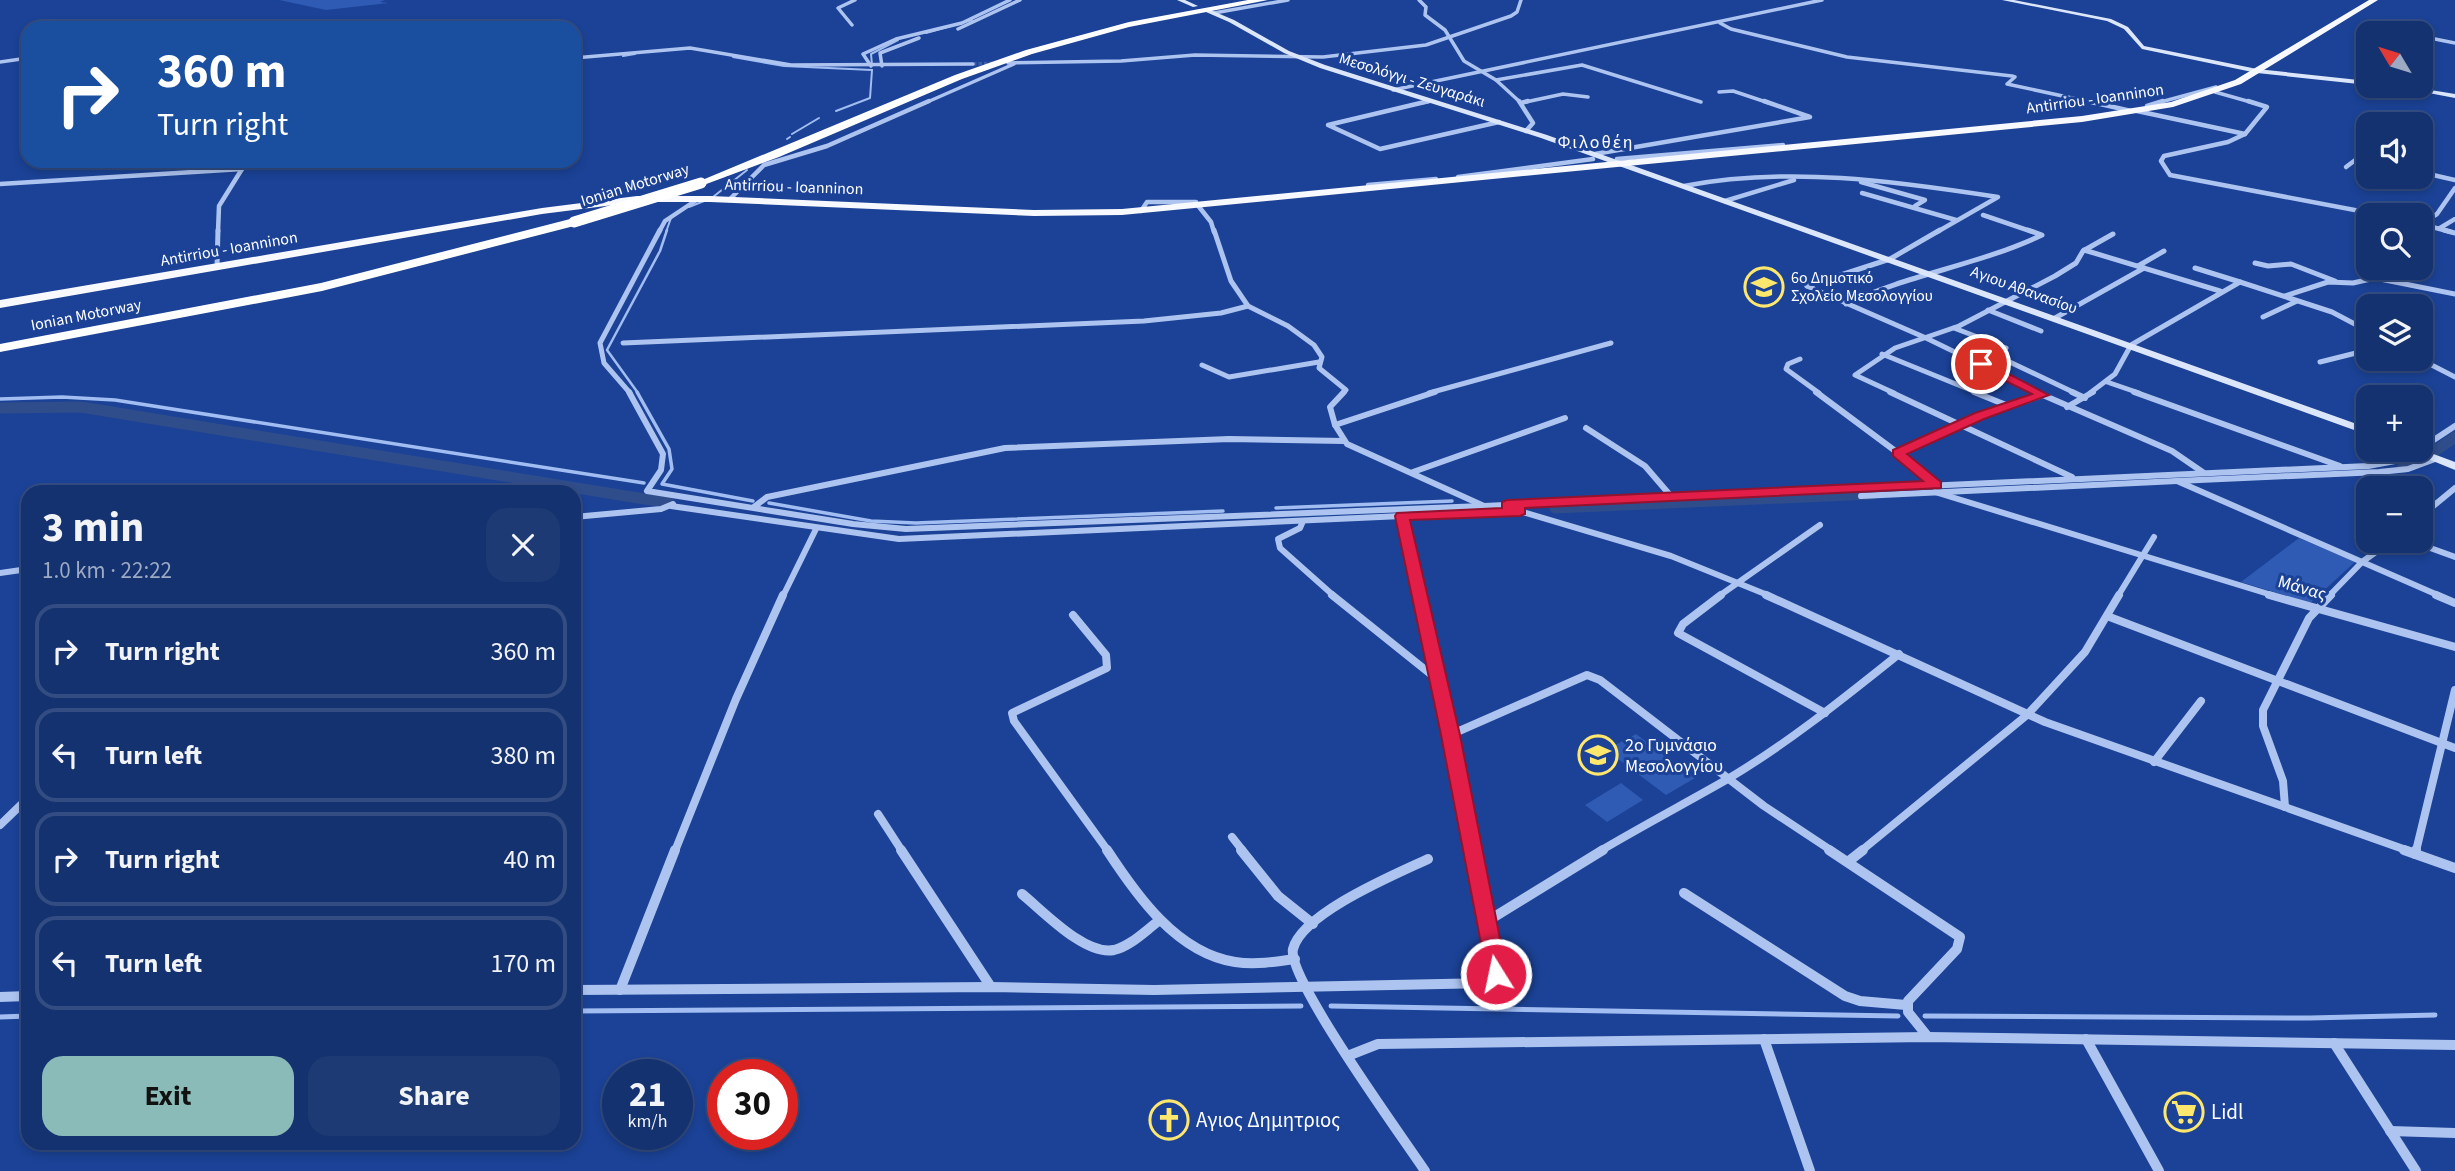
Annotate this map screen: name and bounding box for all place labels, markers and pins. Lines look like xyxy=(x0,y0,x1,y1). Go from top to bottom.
school or university icon: 6ο Δημοτικό Σχολείο Μεσολογγίου xyxy=(1743,266,1785,308)
place label: 6ο Δημοτικό Σχολείο Μεσολογγίου xyxy=(1791,267,1933,307)
pin xyxy=(1951,334,2011,394)
place label: 2ο Γυμνάσιο Μεσολογγίου xyxy=(1625,733,1723,779)
school or university icon: 2ο Γυμνάσιο Μεσολογγίου xyxy=(1577,734,1619,776)
supermarket icon: Lidl xyxy=(2163,1091,2205,1133)
place label: Lidl xyxy=(2211,1097,2243,1127)
church icon: Αγιος Δημητριος xyxy=(1148,1099,1190,1141)
place label: Αγιος Δημητριος xyxy=(1196,1105,1340,1135)

